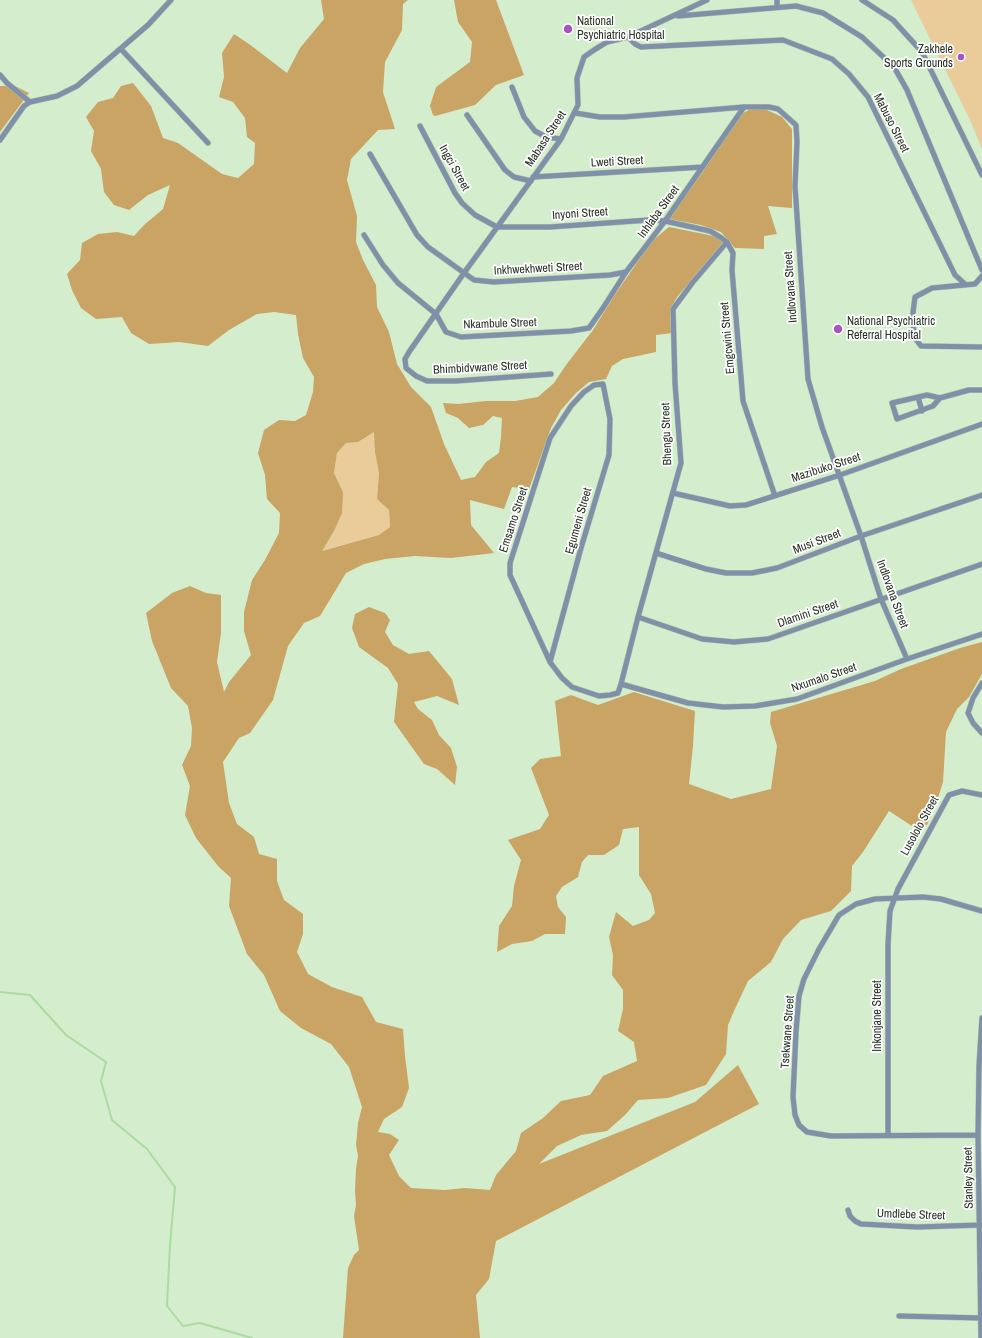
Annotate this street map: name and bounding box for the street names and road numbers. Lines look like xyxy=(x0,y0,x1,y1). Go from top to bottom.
street label: Mabuso Street xyxy=(870,91,912,155)
street label: Mabasa Street xyxy=(523,108,569,170)
street label: Ingci Street xyxy=(436,143,472,193)
street label: Lweti Street xyxy=(590,153,644,171)
street label: Inhlaba Street xyxy=(635,183,683,241)
street label: Inyoni Street xyxy=(552,205,608,223)
street label: Indlovana Street xyxy=(781,251,801,323)
street label: Inkhwekhweti Street xyxy=(493,259,583,279)
street label: Emgcwini Street xyxy=(718,301,738,375)
street label: Nkambule Street xyxy=(463,316,537,332)
street label: Bhimbidvwane Street xyxy=(433,358,527,378)
street label: Bhengu Street xyxy=(659,402,675,466)
street label: Mazibuko Street xyxy=(790,450,862,486)
street label: Emsamo Street xyxy=(497,486,531,554)
street label: Egumeni Street xyxy=(563,486,595,556)
street label: Musi Street xyxy=(791,526,843,558)
street label: Indlovana Street xyxy=(873,558,911,630)
street label: Dlamini Street xyxy=(776,597,840,631)
street label: Nxumalo Street xyxy=(790,660,858,696)
street label: Lusololo Street xyxy=(898,794,942,858)
street label: Inkonjane Street xyxy=(871,980,885,1052)
street label: Tsekwane Street xyxy=(778,995,798,1069)
street label: Stanley Street xyxy=(961,1147,977,1209)
street label: Umdlebe Street xyxy=(877,1207,945,1223)

